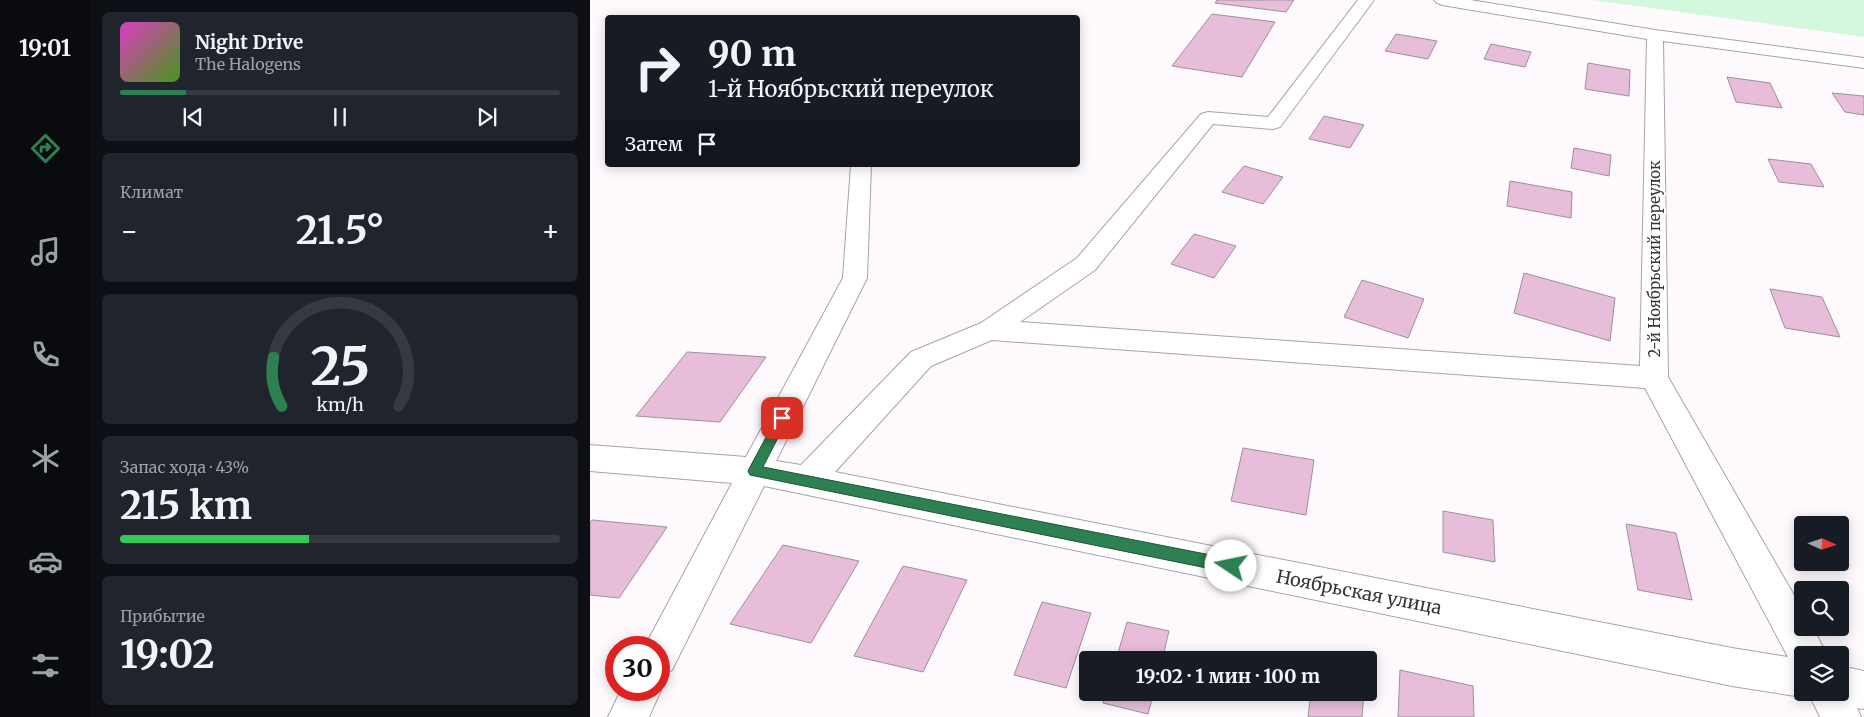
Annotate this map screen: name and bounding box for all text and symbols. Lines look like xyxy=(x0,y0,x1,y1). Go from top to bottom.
text: Night Drive xyxy=(195,30,303,54)
text: 90 m xyxy=(708,32,796,76)
text: 19:01 xyxy=(19,34,71,62)
icon: right xyxy=(625,35,690,100)
text: The Halogens xyxy=(195,54,301,74)
text: 1-й Ноябрьский переулок xyxy=(708,75,994,103)
icon: previous xyxy=(179,103,207,131)
icon: pause xyxy=(326,103,354,131)
icon: next xyxy=(473,103,501,131)
icon: arrive xyxy=(693,130,721,158)
icon: directions xyxy=(28,131,63,166)
text: Затем xyxy=(625,132,683,156)
street label: 2-й Ноябрьский переулок xyxy=(1645,160,1664,357)
text: Климат xyxy=(120,182,183,202)
text: 21.5° xyxy=(296,207,384,254)
text: − xyxy=(120,213,139,249)
text: + xyxy=(541,213,560,249)
icon: music xyxy=(28,234,63,269)
text: 25 xyxy=(310,334,370,399)
icon: phone xyxy=(28,337,63,372)
text: km/h xyxy=(316,393,364,416)
pin xyxy=(761,397,803,439)
icon: arrive xyxy=(768,404,796,432)
icon: climate xyxy=(28,441,63,476)
text: Запас хода · 43% xyxy=(120,457,249,477)
text: 215 km xyxy=(120,482,252,529)
north arrow xyxy=(1794,516,1849,571)
map controls xyxy=(1794,516,1849,701)
position arrow xyxy=(1204,539,1256,591)
icon: car xyxy=(28,544,63,579)
street label: Ноябрьская улица xyxy=(1274,565,1444,619)
button: search xyxy=(1794,581,1849,636)
text: Прибытие xyxy=(120,606,205,626)
text: 19:02 xyxy=(120,631,215,678)
speed limit sign: 30 xyxy=(605,636,670,701)
button: layers xyxy=(1794,646,1849,701)
icon: filters xyxy=(28,648,63,683)
text: 19:02 · 1 мин · 100 m xyxy=(1136,664,1320,688)

